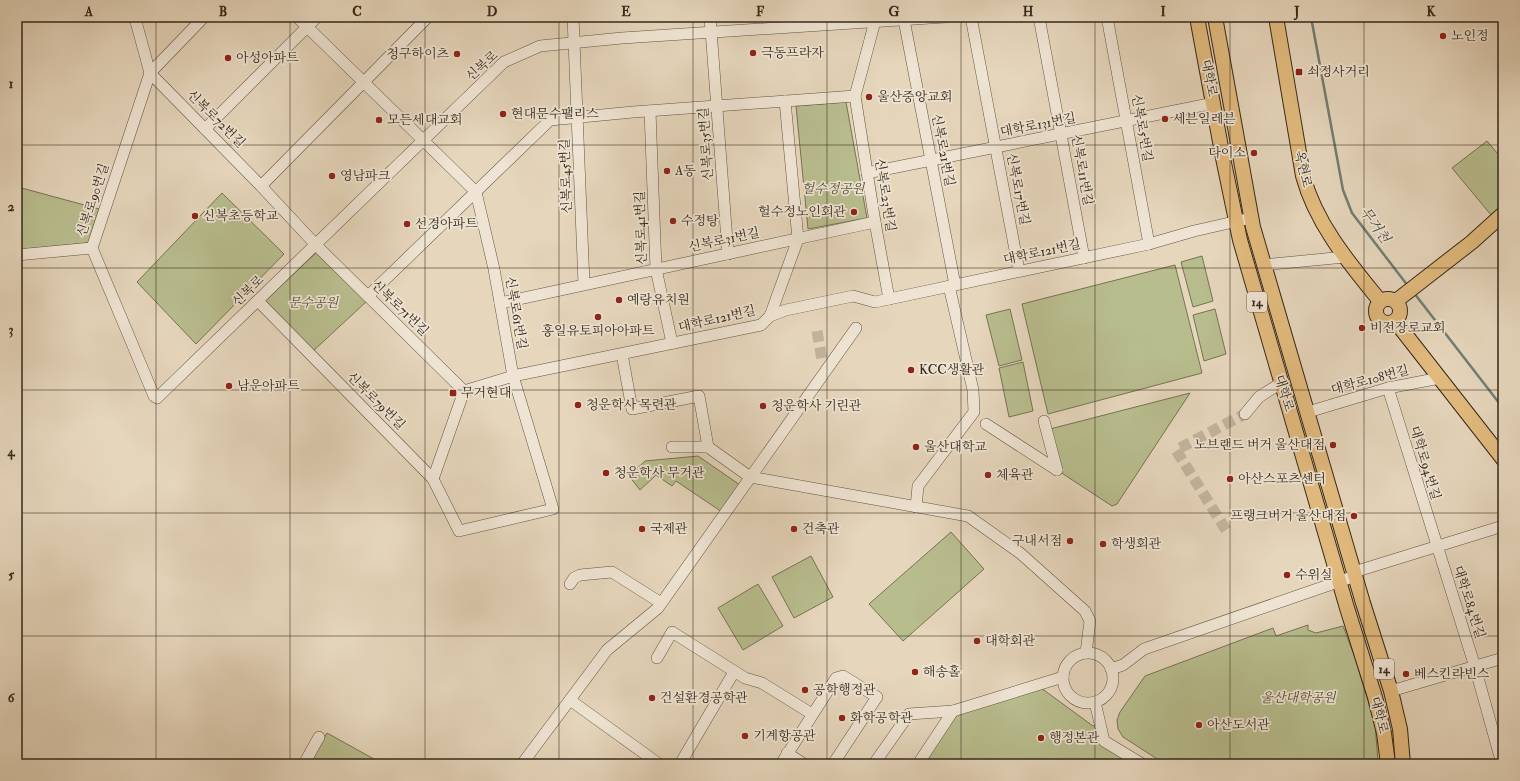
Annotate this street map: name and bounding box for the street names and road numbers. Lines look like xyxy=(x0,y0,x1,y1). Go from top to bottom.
street label: 신복로 xyxy=(463,47,502,85)
street label: 대학로 xyxy=(1198,58,1221,98)
street label: 신복로72번길 xyxy=(184,87,248,151)
street label: 신복로5번길 xyxy=(1128,93,1156,163)
street label: 신복로35번길 xyxy=(695,107,717,181)
street label: 대학로131번길 xyxy=(999,110,1077,140)
street label: 신복로21번길 xyxy=(928,112,958,188)
street label: 신복로11번길 xyxy=(1068,133,1096,207)
street label: 신복로45번길 xyxy=(557,138,575,214)
street label: 옥현로 xyxy=(1291,149,1315,190)
street label: 신복로17번길 xyxy=(1003,151,1033,227)
street label: 신복로23번길 xyxy=(871,157,899,233)
street label: 신복로90번길 xyxy=(74,161,112,239)
street label: 신복로41번길 xyxy=(632,191,650,265)
street label: 신복로31번길 xyxy=(687,225,761,255)
street label: 대학로121번길 xyxy=(1002,236,1082,268)
street label: 신복로 xyxy=(229,272,267,310)
street label: 신복로61번길 xyxy=(502,275,530,351)
street label: 신복로71번길 xyxy=(368,277,432,339)
road number: 14 xyxy=(1247,292,1267,312)
street label: 대학로121번길 xyxy=(677,302,757,336)
street label: 대학로108번길 xyxy=(1329,362,1411,398)
street label: 신복로79번길 xyxy=(344,369,408,433)
street label: 대학로 xyxy=(1271,373,1297,414)
street label: 대학로94번길 xyxy=(1406,424,1444,502)
street label: 대학로84번길 xyxy=(1450,563,1488,641)
road number: 14 xyxy=(1374,659,1394,679)
street label: 대학로 xyxy=(1367,695,1391,736)

